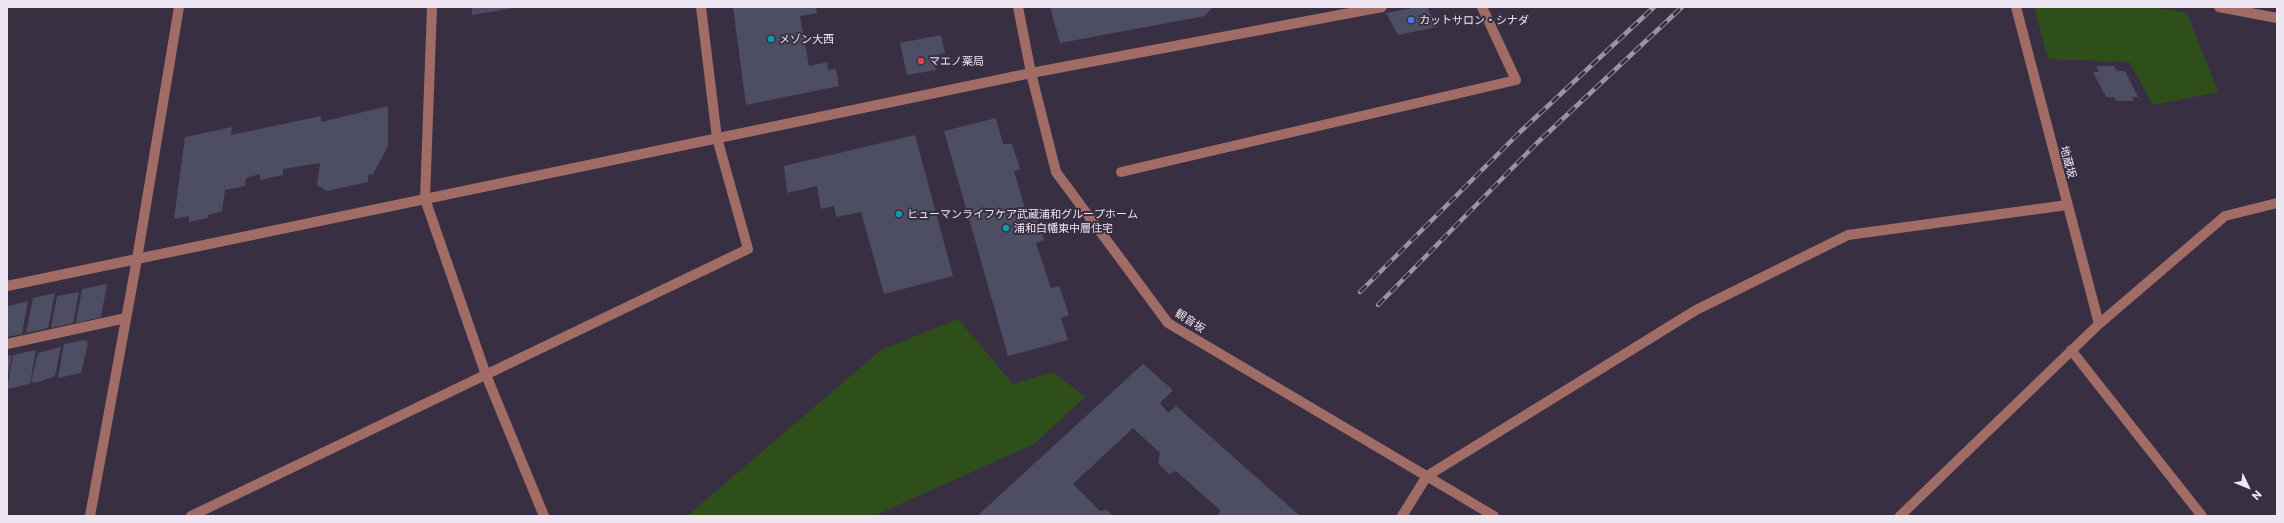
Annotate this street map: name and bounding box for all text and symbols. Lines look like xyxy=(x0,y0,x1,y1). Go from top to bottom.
place label: カットサロン・シナダ xyxy=(1419,13,1529,27)
marker: カットサロン・シナダ xyxy=(1406,15,1416,25)
place label: メゾン大西 xyxy=(779,32,834,46)
marker: メゾン大西 xyxy=(766,34,776,44)
place label: マエノ薬局 xyxy=(929,54,984,68)
marker: マエノ薬局 xyxy=(916,56,926,66)
street label: 地蔵坂 xyxy=(2057,144,2079,180)
place label: ヒューマンライフケア武蔵浦和グループホーム xyxy=(907,207,1138,221)
marker: ヒューマンライフケア武蔵浦和グループホーム xyxy=(894,209,904,219)
place label: 浦和白幡東中層住宅 xyxy=(1014,221,1113,235)
marker: 浦和白幡東中層住宅 xyxy=(1001,223,1011,233)
street label: 観音坂 xyxy=(1173,306,1207,336)
north arrow xyxy=(2228,467,2268,507)
text: N xyxy=(2250,488,2265,503)

